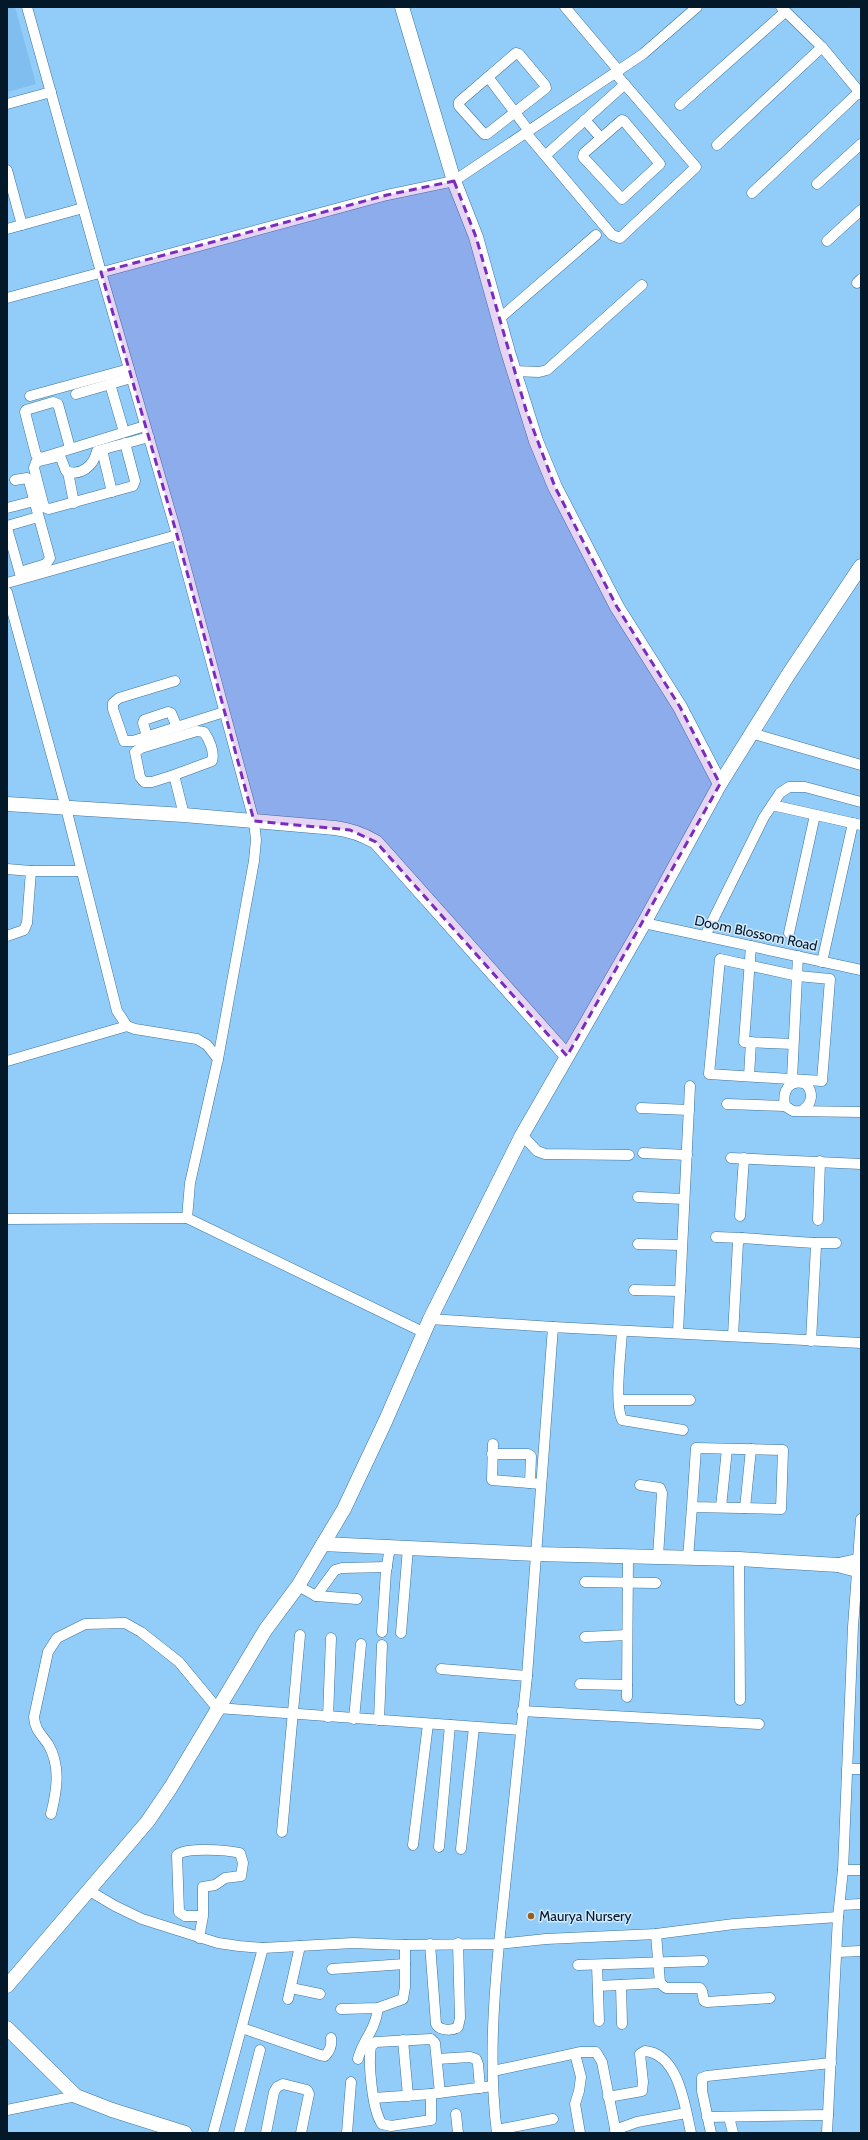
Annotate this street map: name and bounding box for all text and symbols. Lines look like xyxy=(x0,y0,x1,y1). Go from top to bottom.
street label: Doom Blossom Road xyxy=(693,911,819,955)
place label: Maurya Nursery xyxy=(539,1907,632,1925)
marker: Maurya Nursery xyxy=(526,1911,536,1921)

